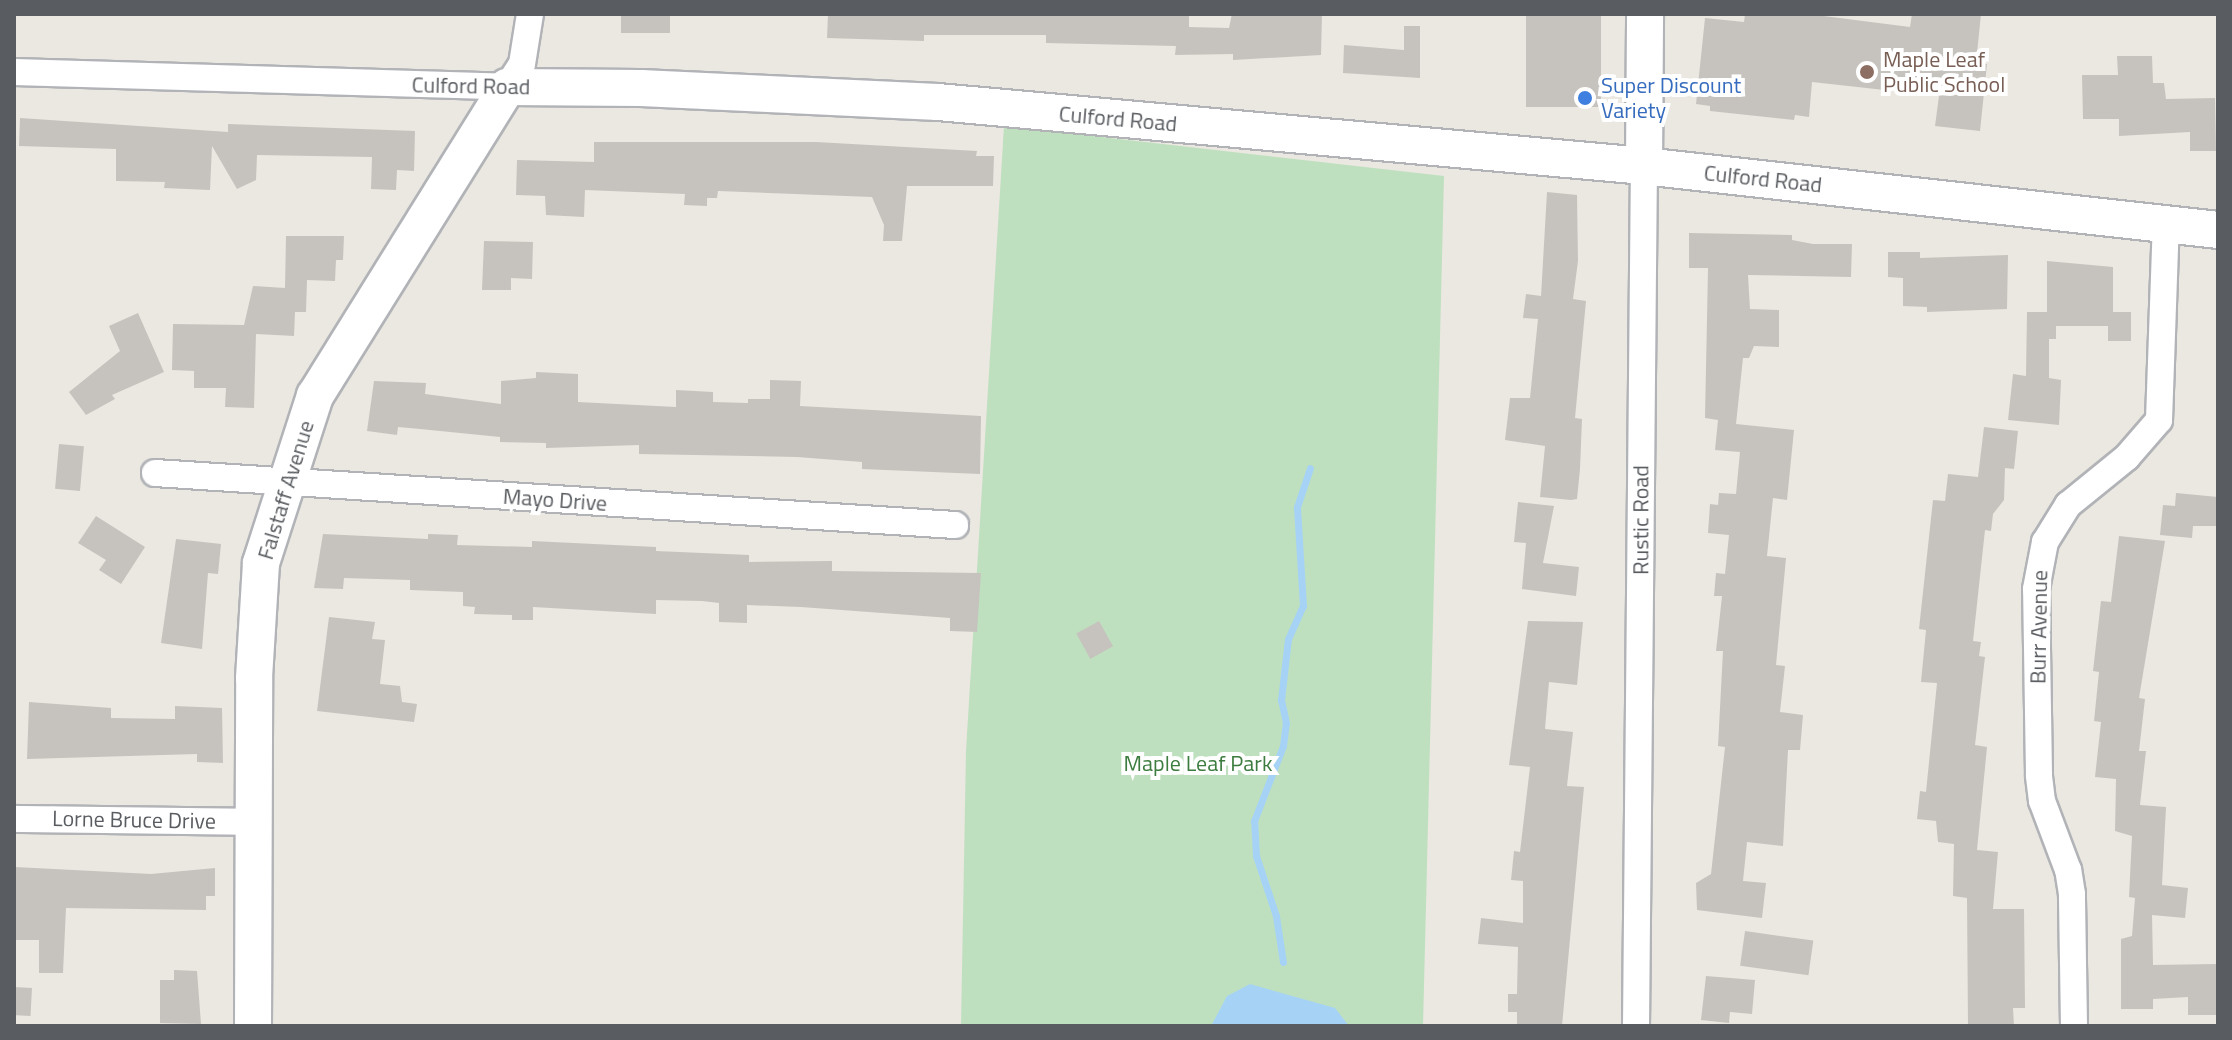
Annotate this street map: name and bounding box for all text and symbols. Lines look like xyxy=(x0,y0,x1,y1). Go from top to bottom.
place label: Maple Leaf Public School xyxy=(1883,46,2005,98)
marker: Maple Leaf Public School xyxy=(1858,63,1876,81)
street label: Culford Road xyxy=(411,72,531,100)
place label: Super Discount Variety xyxy=(1601,72,1741,124)
marker: Super Discount Variety xyxy=(1576,89,1594,107)
street label: Culford Road xyxy=(1058,101,1178,137)
street label: Culford Road xyxy=(1703,160,1823,198)
street label: Falstaff Avenue xyxy=(252,417,320,563)
street label: Rustic Road xyxy=(1628,465,1654,575)
street label: Mayo Drive xyxy=(502,483,608,517)
street label: Burr Avenue xyxy=(2025,570,2053,684)
park label: Maple Leaf Park xyxy=(1124,751,1272,777)
street label: Lorne Bruce Drive xyxy=(52,805,216,835)

